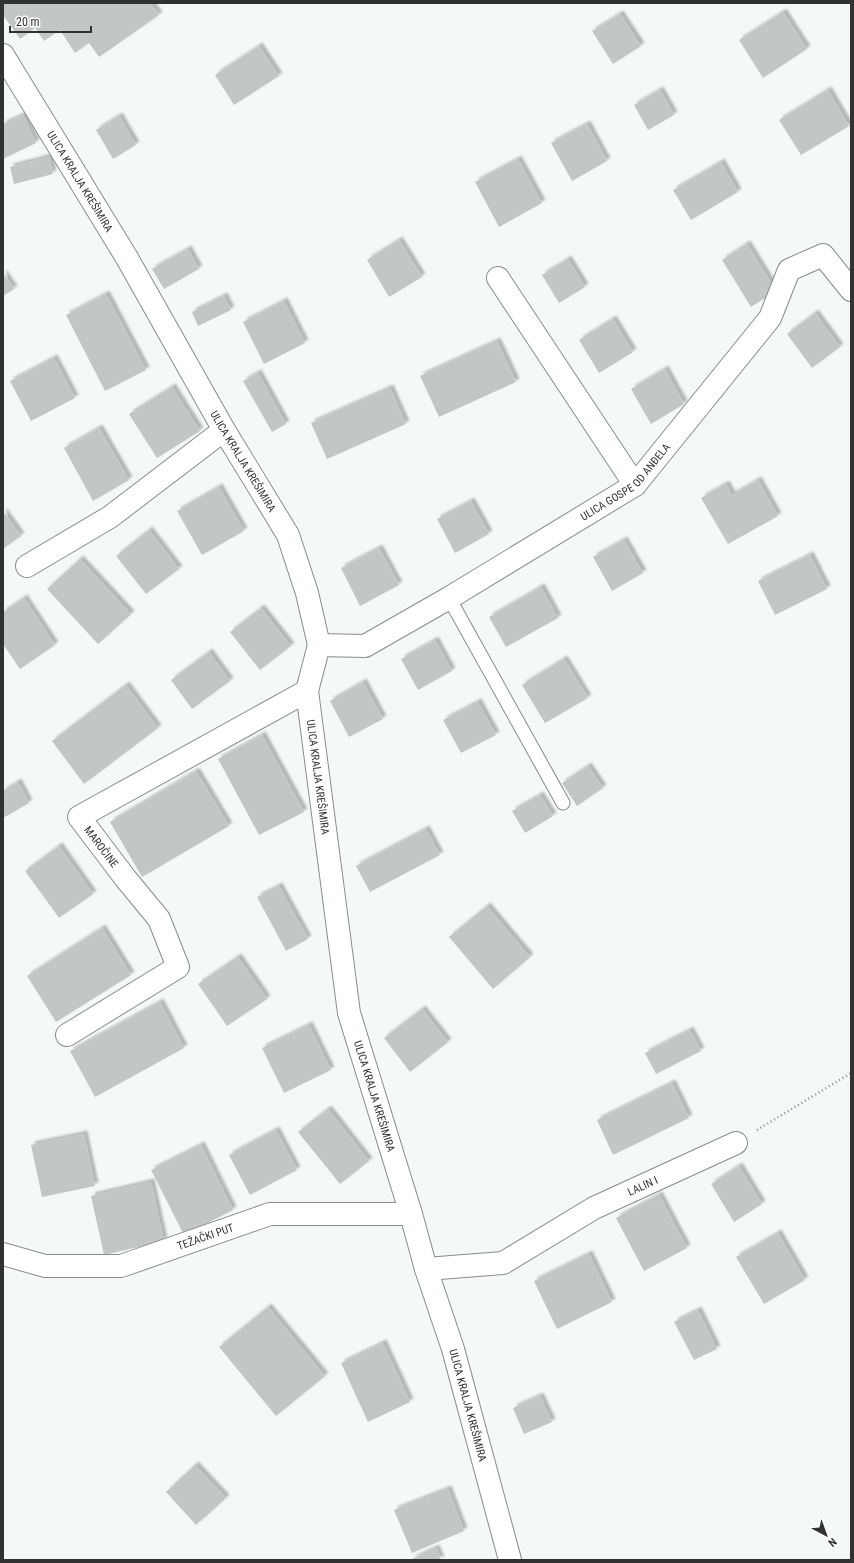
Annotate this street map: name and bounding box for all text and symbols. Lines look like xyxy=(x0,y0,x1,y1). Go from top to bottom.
scale bar xyxy=(10,8,91,34)
text: 20 m xyxy=(16,15,40,29)
street label: ULICA KRALJA KREŠIMIRA xyxy=(44,128,116,235)
street label: ULICA KRALJA KREŠIMIRA xyxy=(208,408,279,515)
street label: ULICA GOSPE OD ANĐELA xyxy=(578,440,673,523)
street label: ULICA KRALJA KREŠIMIRA xyxy=(304,719,332,836)
street label: MAROČINE xyxy=(81,823,122,871)
street label: ULICA KRALJA KREŠIMIRA xyxy=(351,1039,398,1154)
street label: LALIN I xyxy=(625,1173,660,1198)
street label: TEŽAČKI PUT xyxy=(175,1221,236,1252)
street label: ULICA KRALJA KREŠIMIRA xyxy=(447,1348,490,1463)
north arrow xyxy=(806,1515,846,1555)
text: N xyxy=(825,1535,839,1549)

